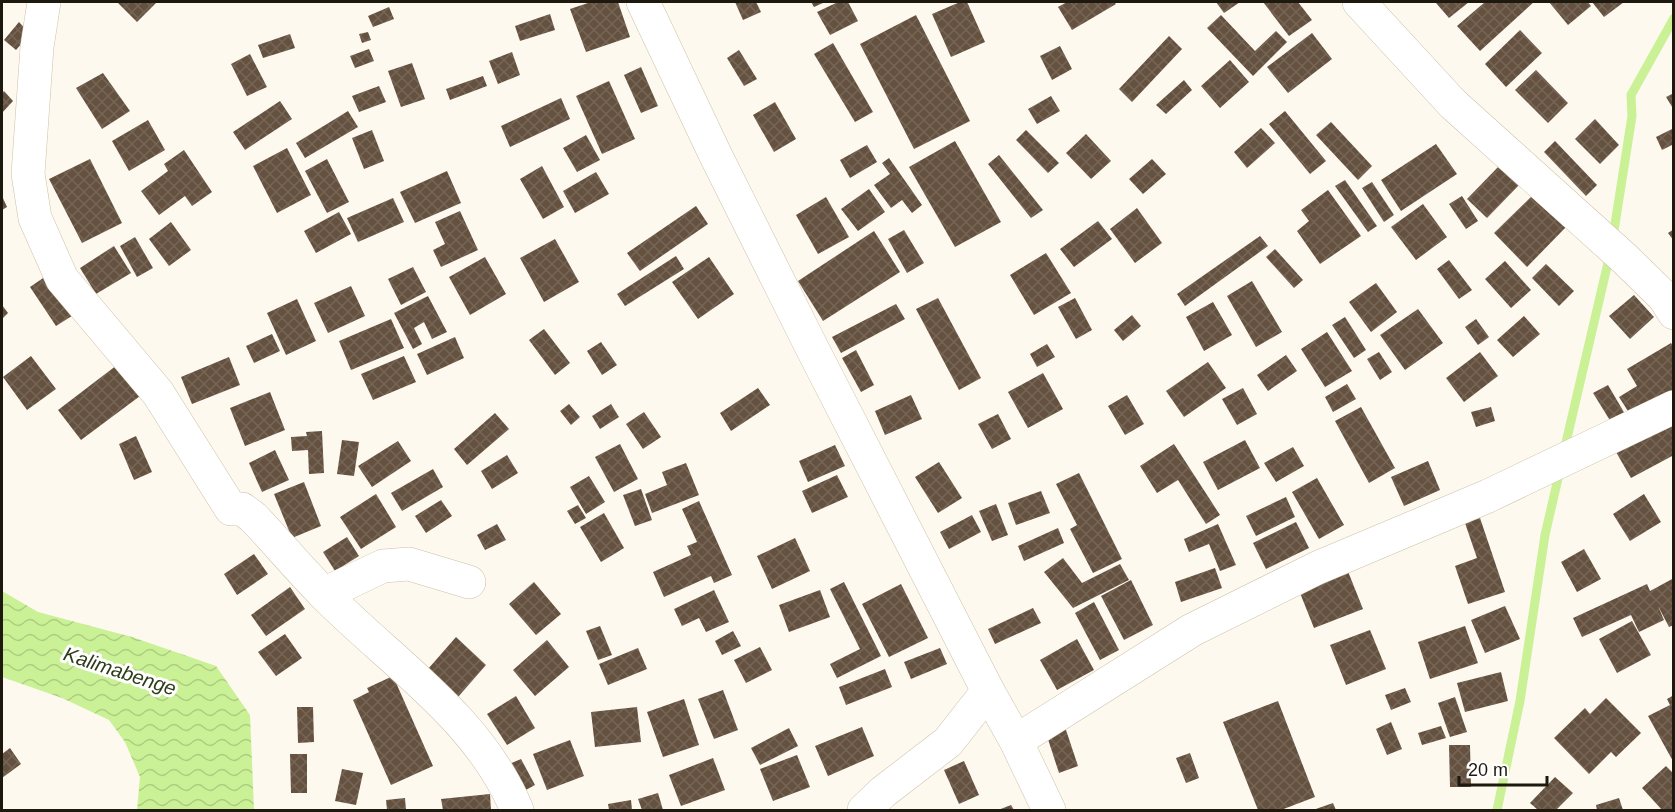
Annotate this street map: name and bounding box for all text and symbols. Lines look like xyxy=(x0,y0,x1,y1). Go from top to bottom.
water label: Kalimabenge xyxy=(61,642,179,700)
scale bar xyxy=(1459,749,1548,787)
text: 20 m xyxy=(1468,760,1508,780)

